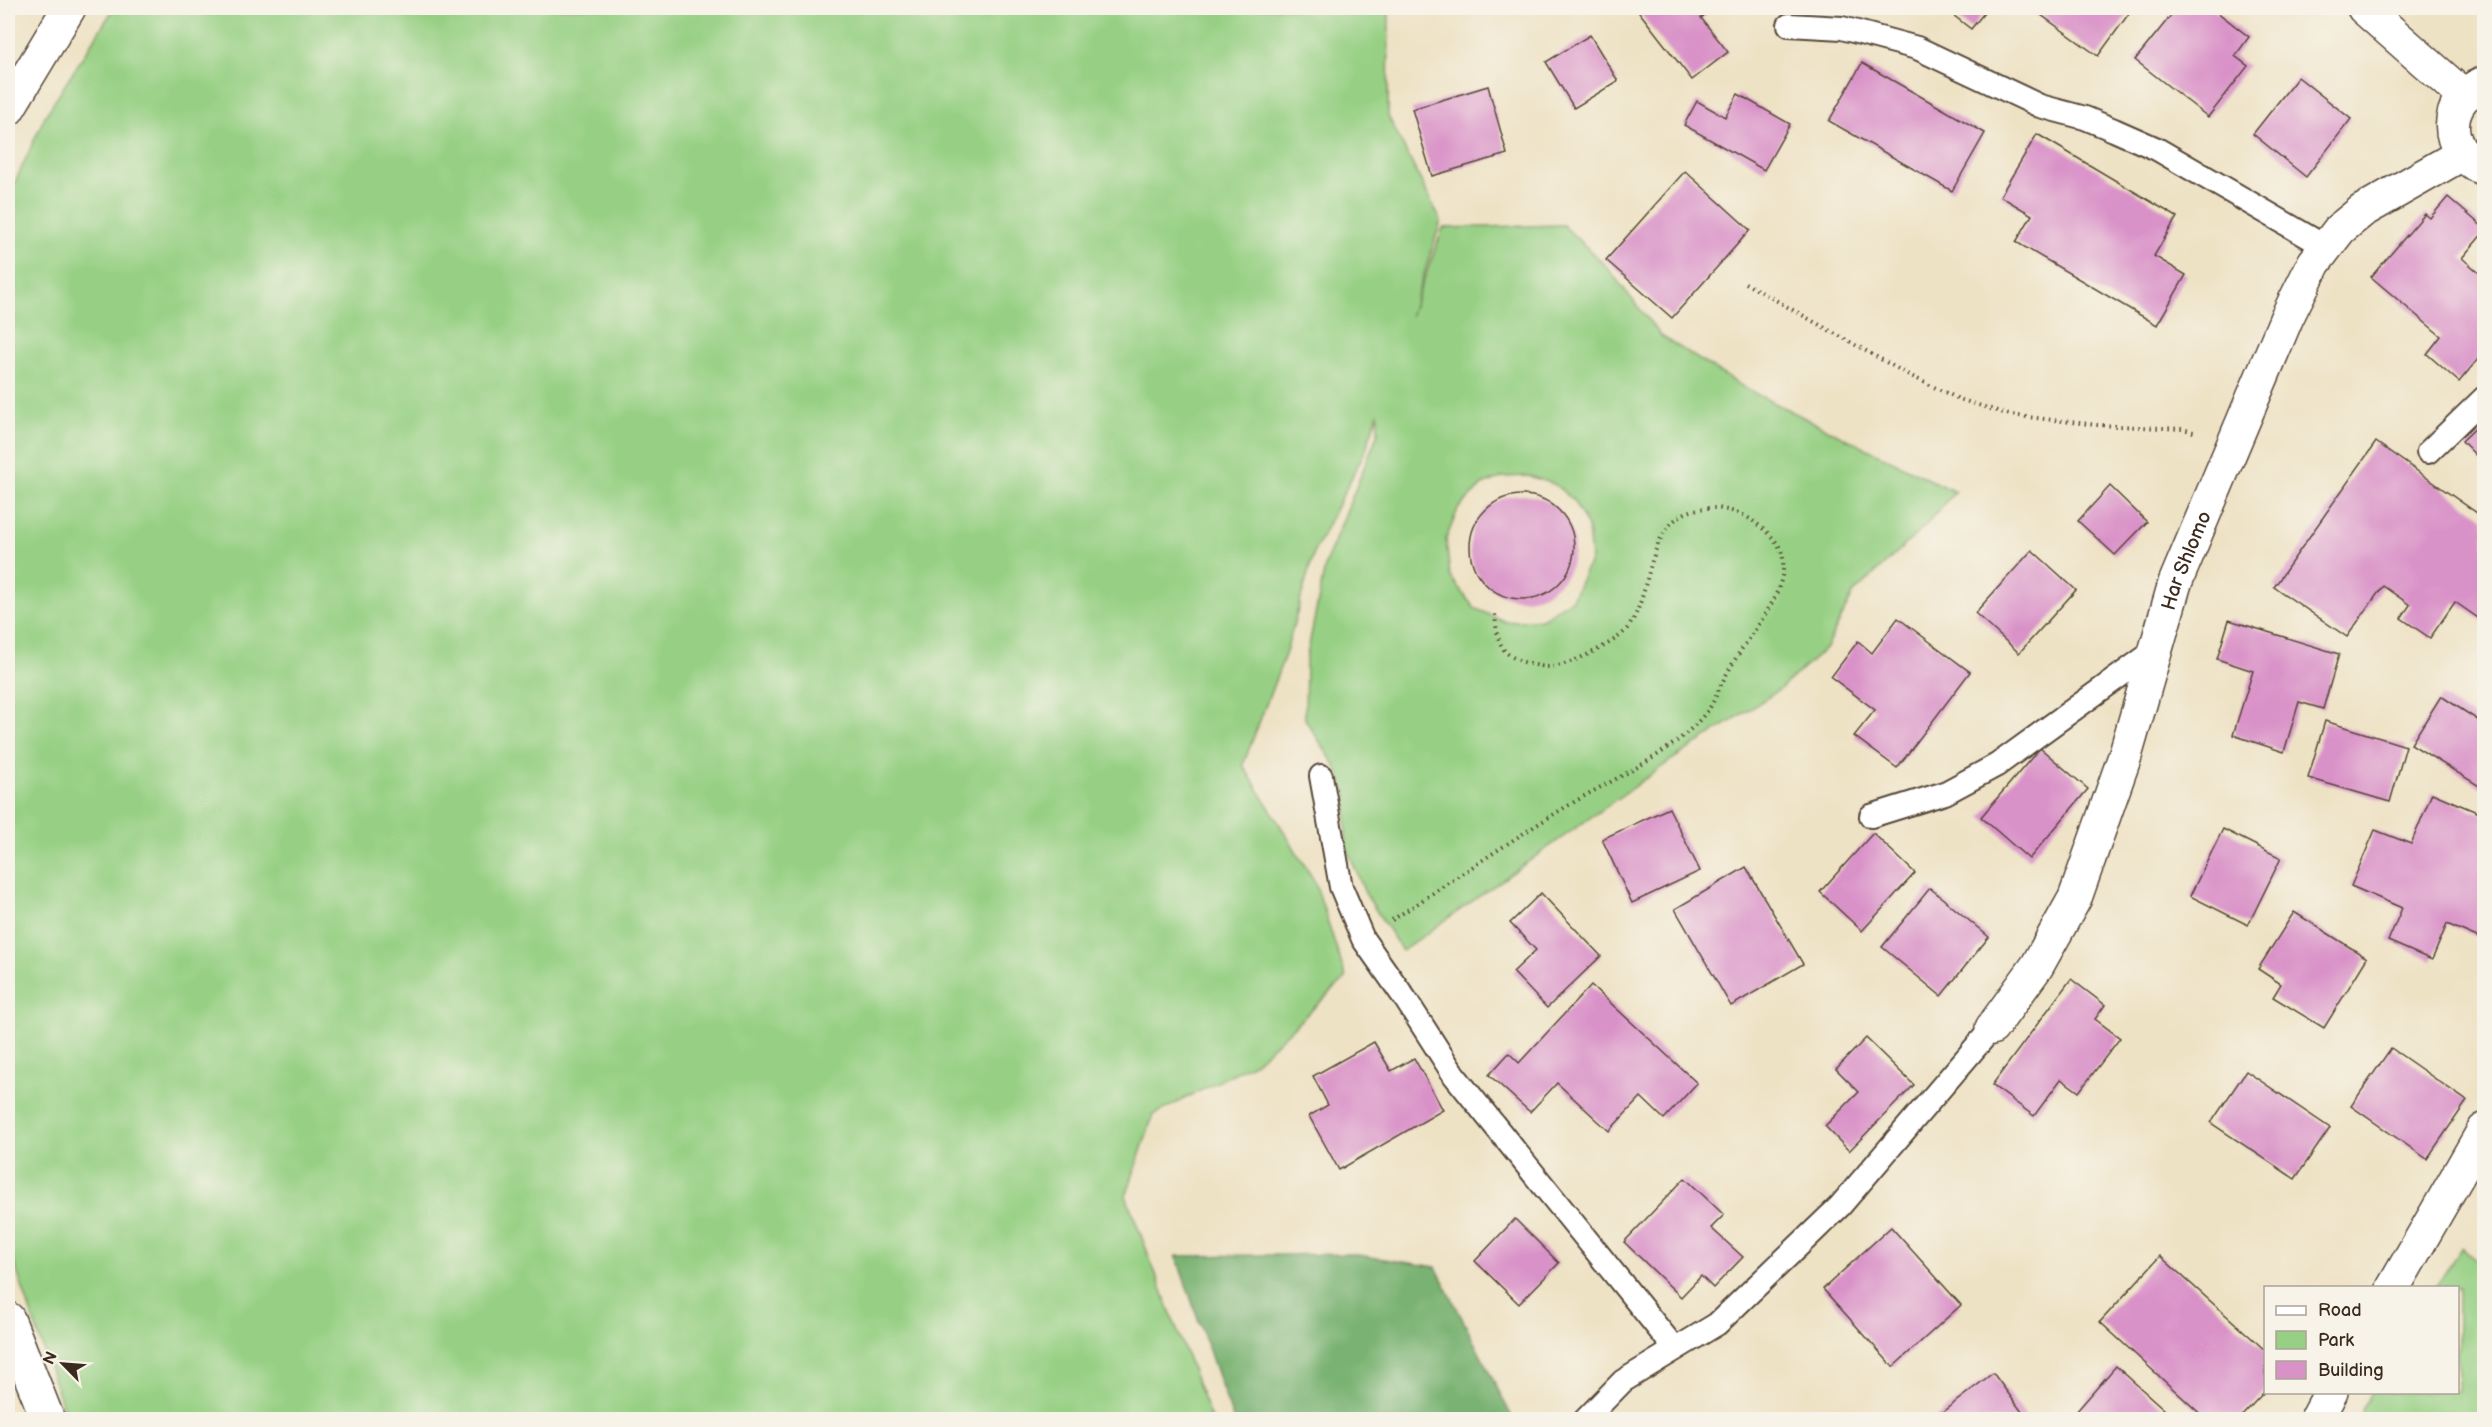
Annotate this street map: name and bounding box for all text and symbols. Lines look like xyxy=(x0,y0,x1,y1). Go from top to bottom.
street label: Har Shlomo xyxy=(2157,507,2217,613)
legend xyxy=(2264,1286,2459,1394)
text: Road xyxy=(2318,1300,2362,1321)
text: Park xyxy=(2318,1330,2354,1351)
north arrow xyxy=(33,1334,93,1394)
text: N xyxy=(40,1349,62,1368)
text: Building xyxy=(2318,1360,2384,1381)

